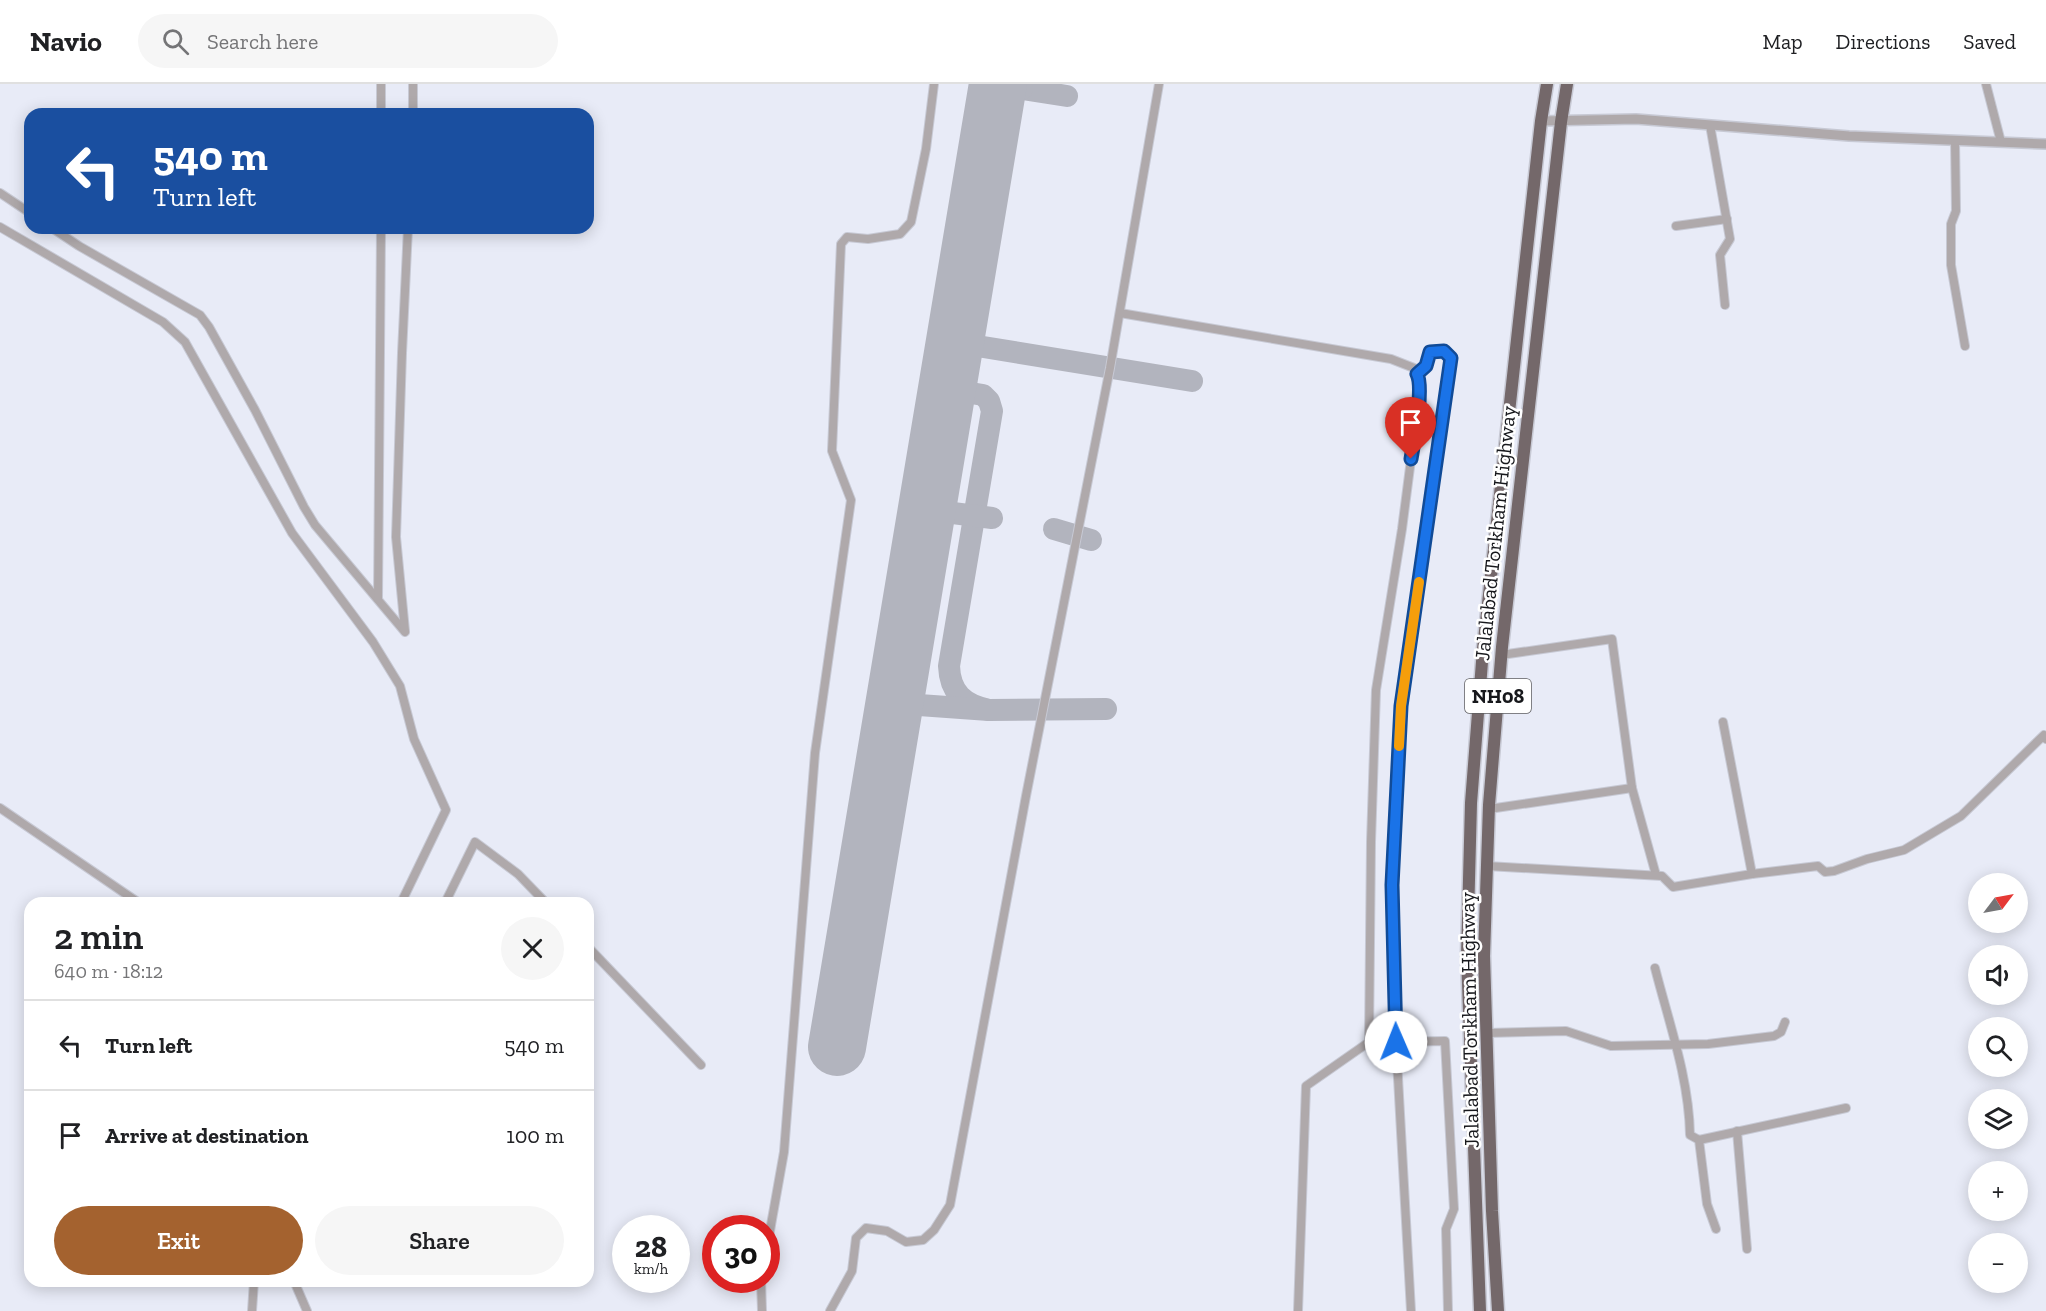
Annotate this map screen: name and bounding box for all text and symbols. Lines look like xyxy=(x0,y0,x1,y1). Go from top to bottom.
search box xyxy=(138,14,558,68)
text: Navio xyxy=(30,25,102,58)
icon: search xyxy=(159,25,192,58)
text: Search here xyxy=(207,28,318,55)
text: Map xyxy=(1763,29,1803,54)
text: Directions xyxy=(1836,29,1930,54)
text: Saved xyxy=(1963,29,2016,54)
text: 540 m xyxy=(153,130,268,181)
icon: left xyxy=(54,132,132,210)
text: Turn left xyxy=(153,181,256,213)
pin xyxy=(1385,397,1436,459)
street label: Jalalabad Torkham Highway xyxy=(1469,404,1521,662)
icon: arrive xyxy=(1394,406,1427,439)
road number: NH08 xyxy=(1465,679,1531,713)
north arrow xyxy=(1968,873,2028,933)
map controls xyxy=(1968,873,2028,1293)
street label: Jalalabad Torkham Highway xyxy=(1454,892,1484,1148)
text: 2 min xyxy=(54,915,143,958)
button: close xyxy=(501,917,564,980)
button: sound xyxy=(1968,945,2028,1005)
text: 640 m · 18:12 xyxy=(54,959,163,983)
position arrow xyxy=(1364,1010,1428,1074)
button: search xyxy=(1968,1017,2028,1077)
icon: left xyxy=(54,1029,87,1062)
text: Turn left xyxy=(105,1032,192,1059)
text: 540 m xyxy=(504,1032,564,1059)
button: layers xyxy=(1968,1089,2028,1149)
icon: arrive xyxy=(54,1119,87,1152)
text: Arrive at destination xyxy=(105,1122,308,1149)
text: 100 m xyxy=(506,1122,564,1149)
button: + xyxy=(1968,1161,2028,1221)
button: Exit xyxy=(54,1206,303,1275)
button: Share xyxy=(315,1206,564,1275)
speed limit sign: 30 xyxy=(702,1215,780,1293)
text: 28 xyxy=(635,1229,667,1265)
button: − xyxy=(1968,1233,2028,1293)
text: km/h xyxy=(634,1260,668,1278)

